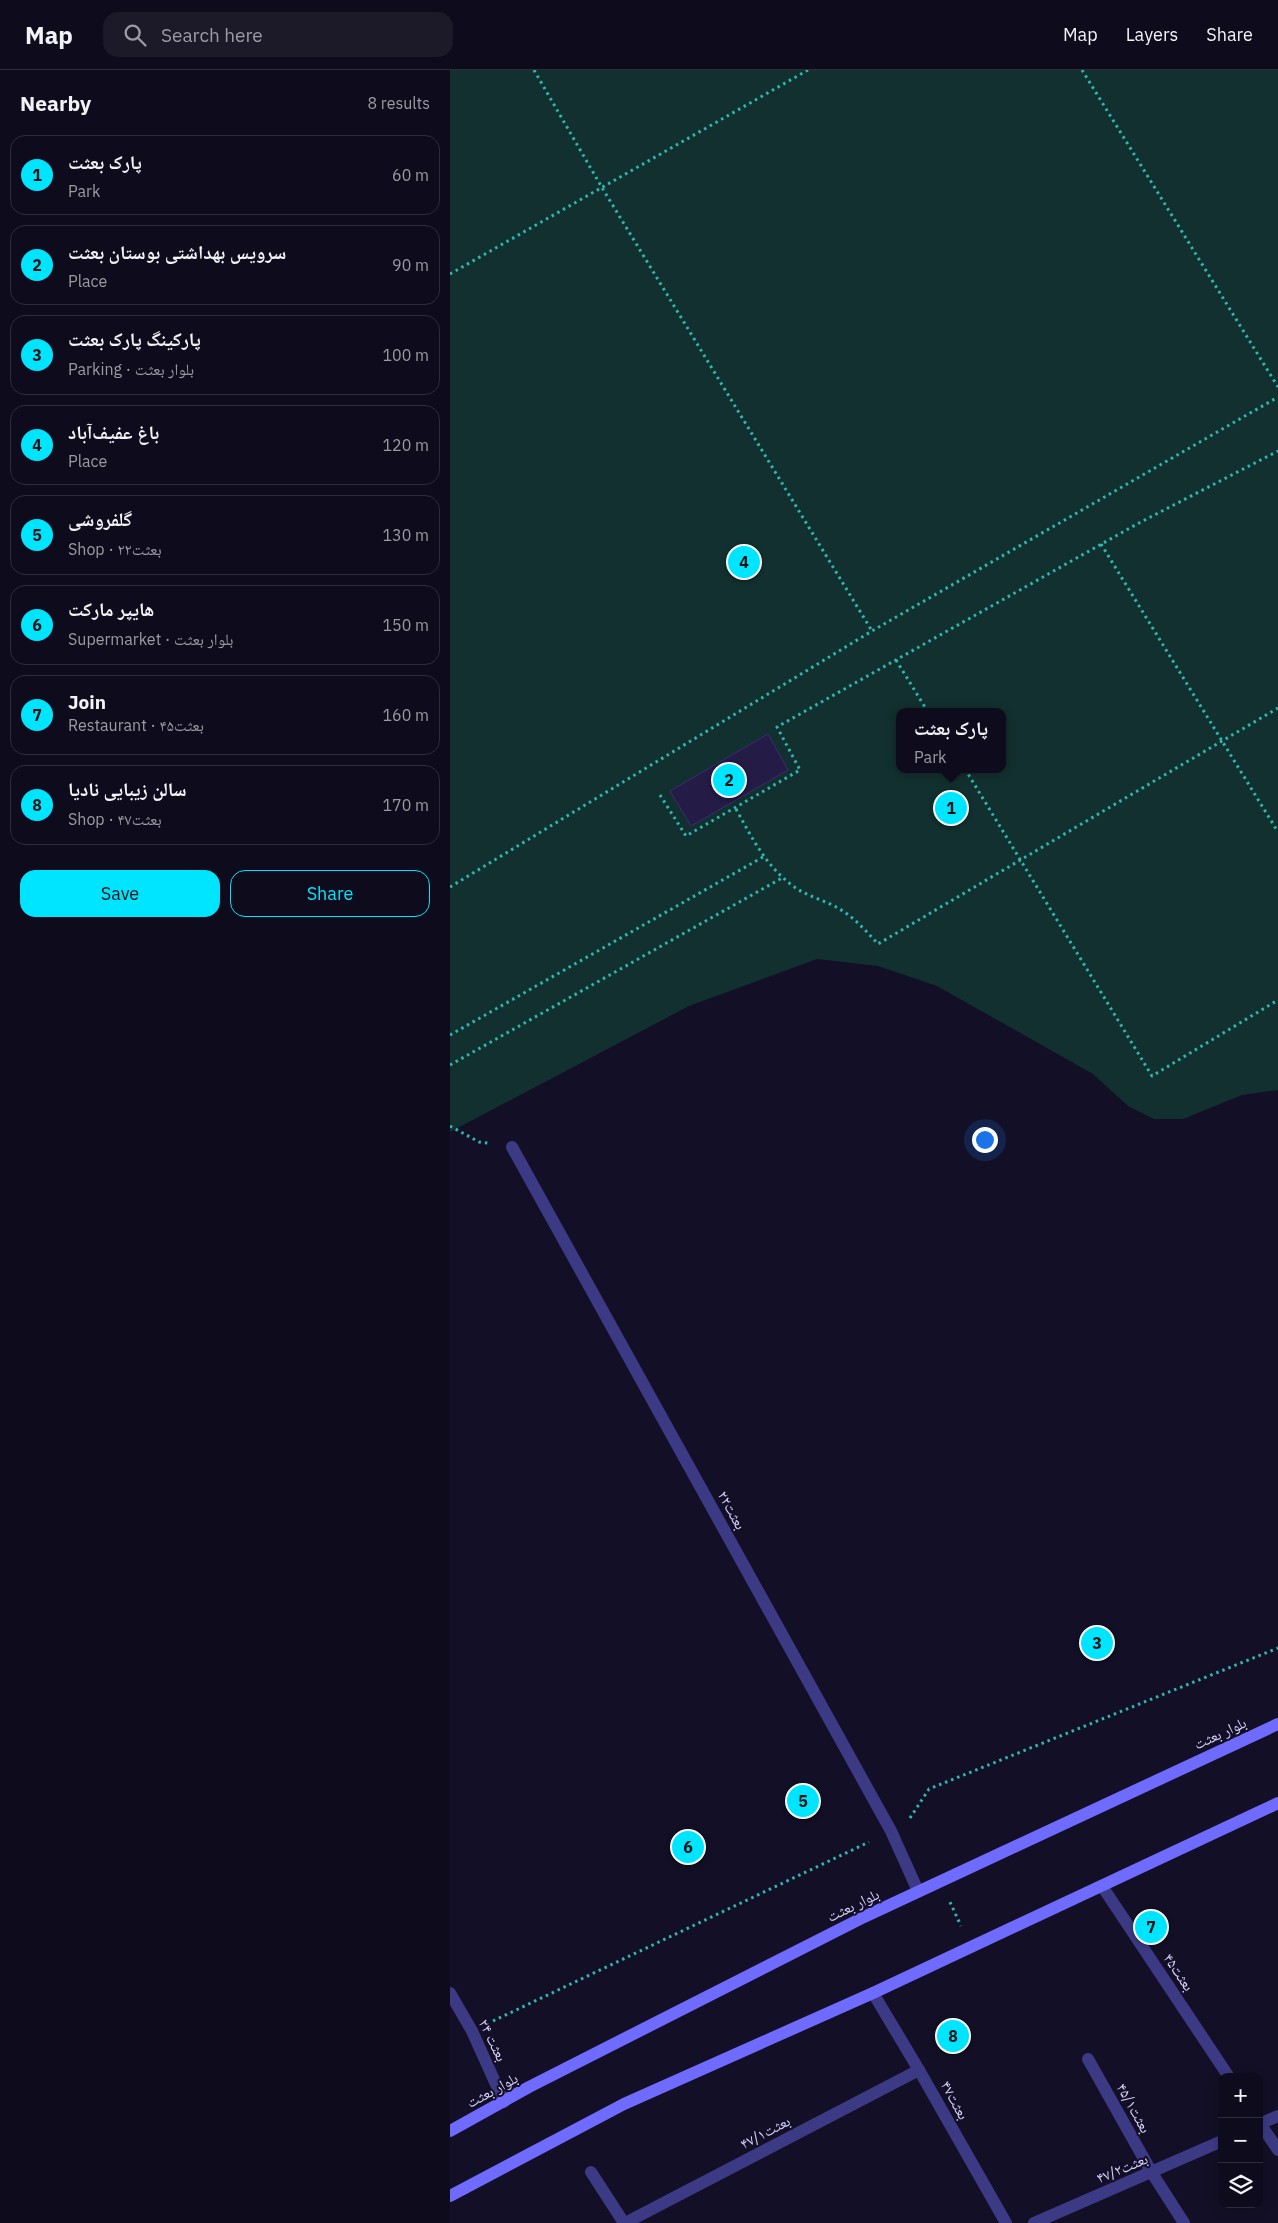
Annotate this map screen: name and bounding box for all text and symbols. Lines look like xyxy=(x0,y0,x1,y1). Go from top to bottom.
search box xyxy=(103,12,453,57)
text: Map xyxy=(25,19,73,51)
icon: search xyxy=(121,21,149,49)
text: Search here xyxy=(161,23,263,47)
text: Map xyxy=(1063,23,1098,46)
text: Layers xyxy=(1126,23,1178,46)
text: Share xyxy=(1206,23,1253,46)
text: Nearby xyxy=(20,89,91,117)
text: 8 results xyxy=(367,93,430,113)
text: پارک بعثت xyxy=(68,150,142,174)
text: 1 xyxy=(32,165,42,185)
text: 60 m xyxy=(392,165,429,185)
text: Park xyxy=(68,181,100,201)
text: سرویس بهداشتی بوستان بعثت xyxy=(68,240,286,264)
text: 2 xyxy=(32,255,42,275)
text: 90 m xyxy=(392,255,429,275)
text: Place xyxy=(68,271,107,291)
text: پارکینگ پارک بعثت xyxy=(68,327,201,351)
text: 3 xyxy=(32,345,42,365)
text: 100 m xyxy=(382,345,429,365)
text: Parking · بلوار بعثت xyxy=(68,359,194,379)
text: باغ عفیف‌آباد xyxy=(68,420,159,444)
text: 4 xyxy=(32,435,42,455)
text: 120 m xyxy=(382,435,429,455)
text: Place xyxy=(68,451,107,471)
text: گلفروشی xyxy=(68,507,132,531)
text: 5 xyxy=(32,525,42,545)
text: 130 m xyxy=(382,525,429,545)
text: Shop · بعثت۲۲ xyxy=(68,539,162,559)
pin: 4 xyxy=(728,543,760,581)
text: هایپر مارکت xyxy=(68,597,154,621)
text: 6 xyxy=(32,615,42,635)
text: 150 m xyxy=(382,615,429,635)
text: Supermarket · بلوار بعثت xyxy=(68,629,233,649)
text: Join xyxy=(68,690,106,714)
text: 7 xyxy=(32,705,42,725)
text: 160 m xyxy=(382,705,429,725)
popup xyxy=(896,708,1006,773)
text: Restaurant · بعثت۴۵ xyxy=(68,715,204,735)
text: پارک بعثت xyxy=(914,716,988,740)
text: Park xyxy=(914,747,946,767)
pin: 2 xyxy=(713,761,745,799)
text: سالن زیبایی نادیا xyxy=(68,777,187,801)
pin: 1 xyxy=(935,789,967,827)
text: 8 xyxy=(32,795,42,815)
text: 170 m xyxy=(382,795,429,815)
text: Shop · بعثت۴۷ xyxy=(68,809,162,829)
button: Save xyxy=(20,870,220,917)
button: Share xyxy=(230,870,430,917)
your location xyxy=(972,1127,998,1153)
street label: بعثت۲۲ xyxy=(714,1487,750,1533)
pin: 3 xyxy=(1081,1624,1113,1662)
street label: بلوار بعثت xyxy=(1191,1713,1249,1753)
pin: 5 xyxy=(787,1782,819,1820)
pin: 6 xyxy=(672,1828,704,1866)
street label: بلوار بعثت xyxy=(824,1884,882,1926)
pin: 7 xyxy=(1135,1908,1167,1946)
street label: بعثت۴۵ xyxy=(1160,1949,1198,1995)
street label: بعثت ۲۴ xyxy=(475,2016,511,2064)
pin: 8 xyxy=(937,2017,969,2055)
street label: بلوار بعثت xyxy=(463,2068,521,2112)
map controls xyxy=(1218,2073,1263,2208)
button: + xyxy=(1218,2073,1263,2118)
street label: بعثت۴۷ xyxy=(937,2077,973,2123)
street label: بعثت۴۵/۱ xyxy=(1113,2080,1155,2136)
street label: بعثت۴۷/۱ xyxy=(737,2111,793,2153)
button: − xyxy=(1218,2118,1263,2163)
street label: بعثت۴۷/۲ xyxy=(1093,2149,1151,2187)
button: layers xyxy=(1218,2163,1263,2208)

